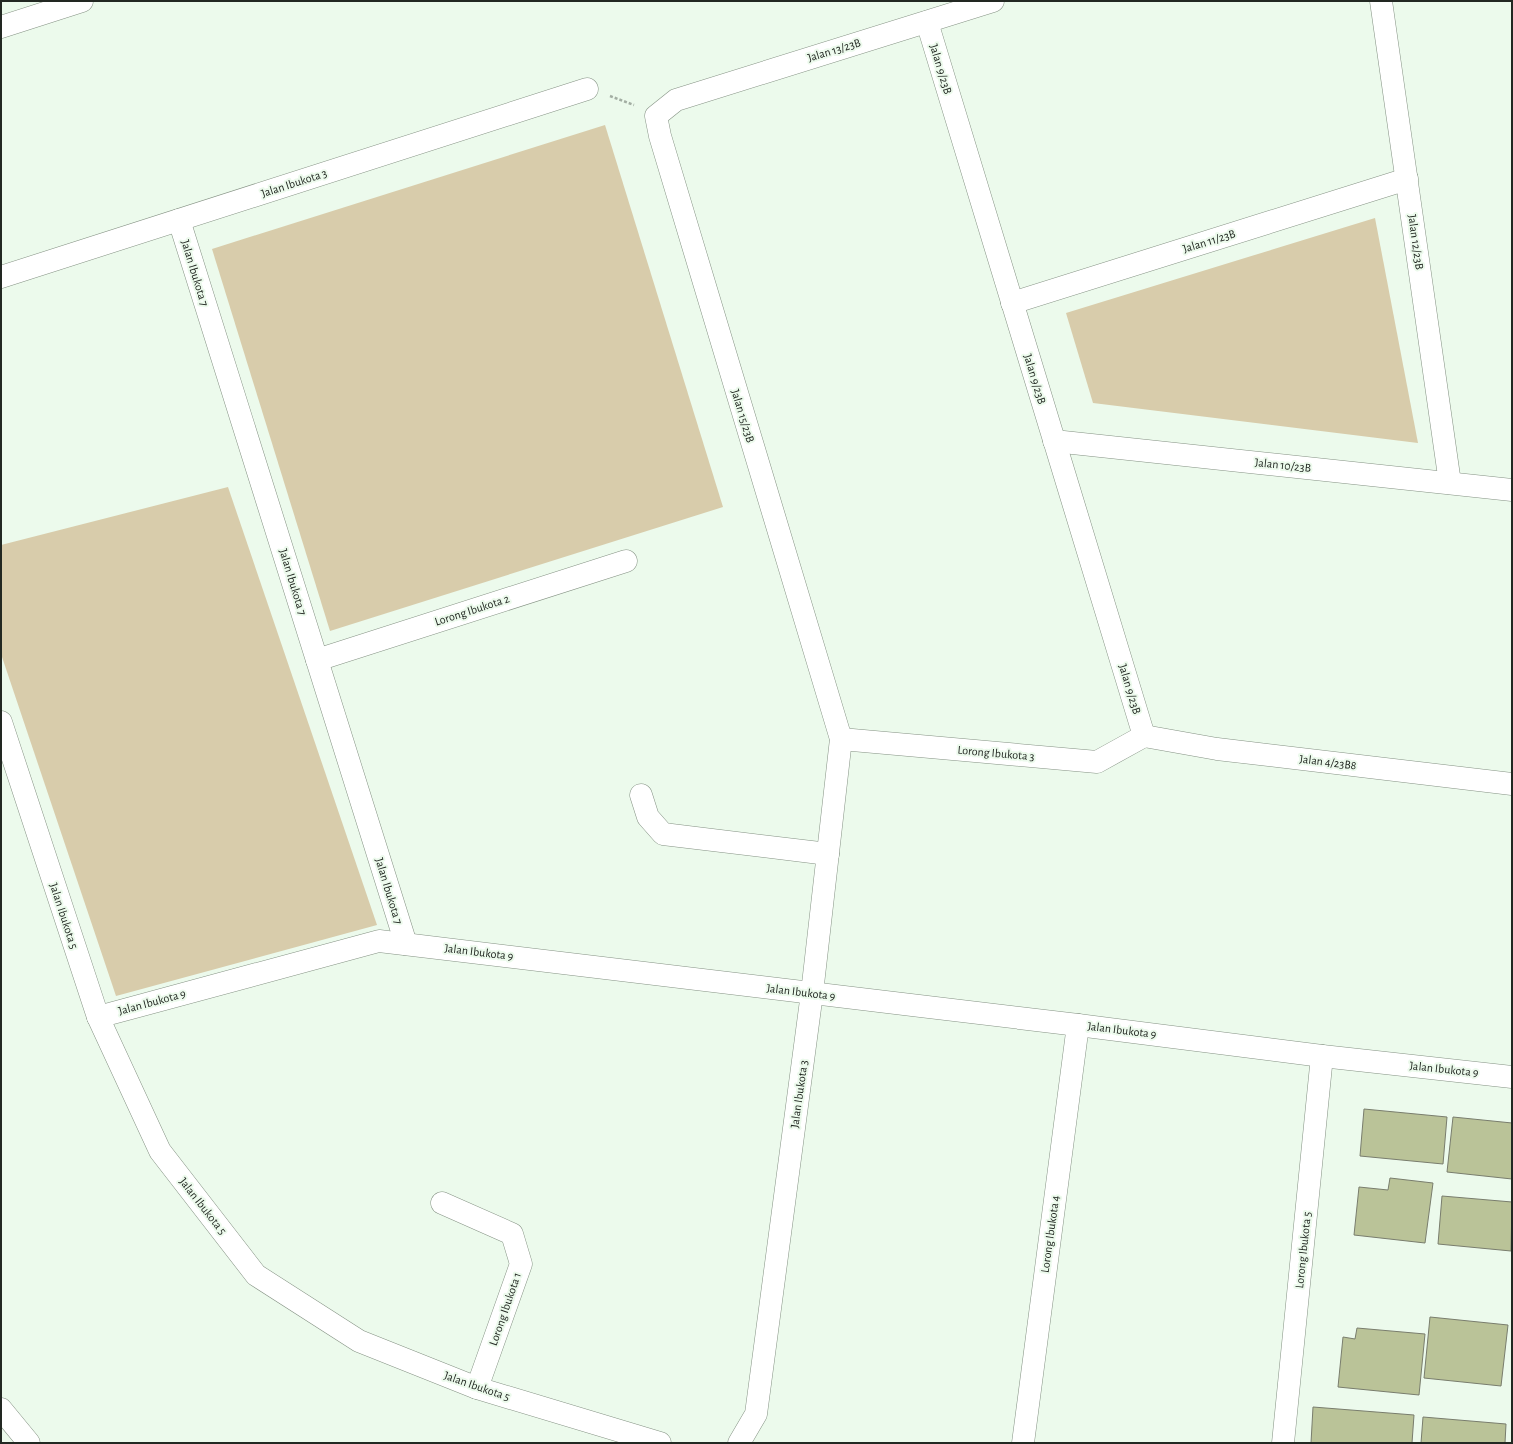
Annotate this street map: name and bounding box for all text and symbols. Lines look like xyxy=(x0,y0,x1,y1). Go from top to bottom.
street label: Jalan 13/23B xyxy=(806,36,862,64)
street label: Jalan 9/23B xyxy=(928,43,954,95)
street label: Jalan Ibukota 3 xyxy=(260,167,328,199)
street label: Jalan 12/23B xyxy=(1406,214,1426,270)
street label: Jalan 11/23B xyxy=(1181,227,1237,255)
street label: Jalan Ibukota 7 xyxy=(179,238,211,308)
street label: Jalan 9/23B xyxy=(1022,353,1048,405)
street label: Jalan 15/23B xyxy=(729,388,757,444)
street label: Jalan 10/23B xyxy=(1254,456,1312,474)
street label: Jalan Ibukota 7 xyxy=(277,547,309,617)
street label: Lorong Ibukota 2 xyxy=(433,592,511,628)
street label: Jalan 9/23B xyxy=(1117,663,1143,715)
street label: Lorong Ibukota 3 xyxy=(957,744,1035,762)
street label: Jalan 4/23B8 xyxy=(1299,753,1357,771)
street label: Jalan Ibukota 7 xyxy=(373,856,405,926)
street label: Jalan Ibukota 5 xyxy=(48,882,80,950)
street label: Jalan Ibukota 9 xyxy=(444,942,514,962)
street label: Jalan Ibukota 9 xyxy=(766,982,836,1002)
street label: Jalan Ibukota 9 xyxy=(117,987,187,1017)
street label: Jalan Ibukota 9 xyxy=(1087,1020,1157,1040)
street label: Jalan Ibukota 3 xyxy=(788,1059,810,1129)
street label: Jalan Ibukota 9 xyxy=(1409,1059,1479,1079)
street label: Jalan Ibukota 5 xyxy=(177,1175,229,1237)
street label: Lorong Ibukota 4 xyxy=(1039,1194,1061,1273)
street label: Lorong Ibukota 5 xyxy=(1293,1211,1313,1289)
street label: Lorong Ibukota 1 xyxy=(487,1271,523,1347)
street label: Jalan Ibukota 5 xyxy=(443,1369,511,1403)

